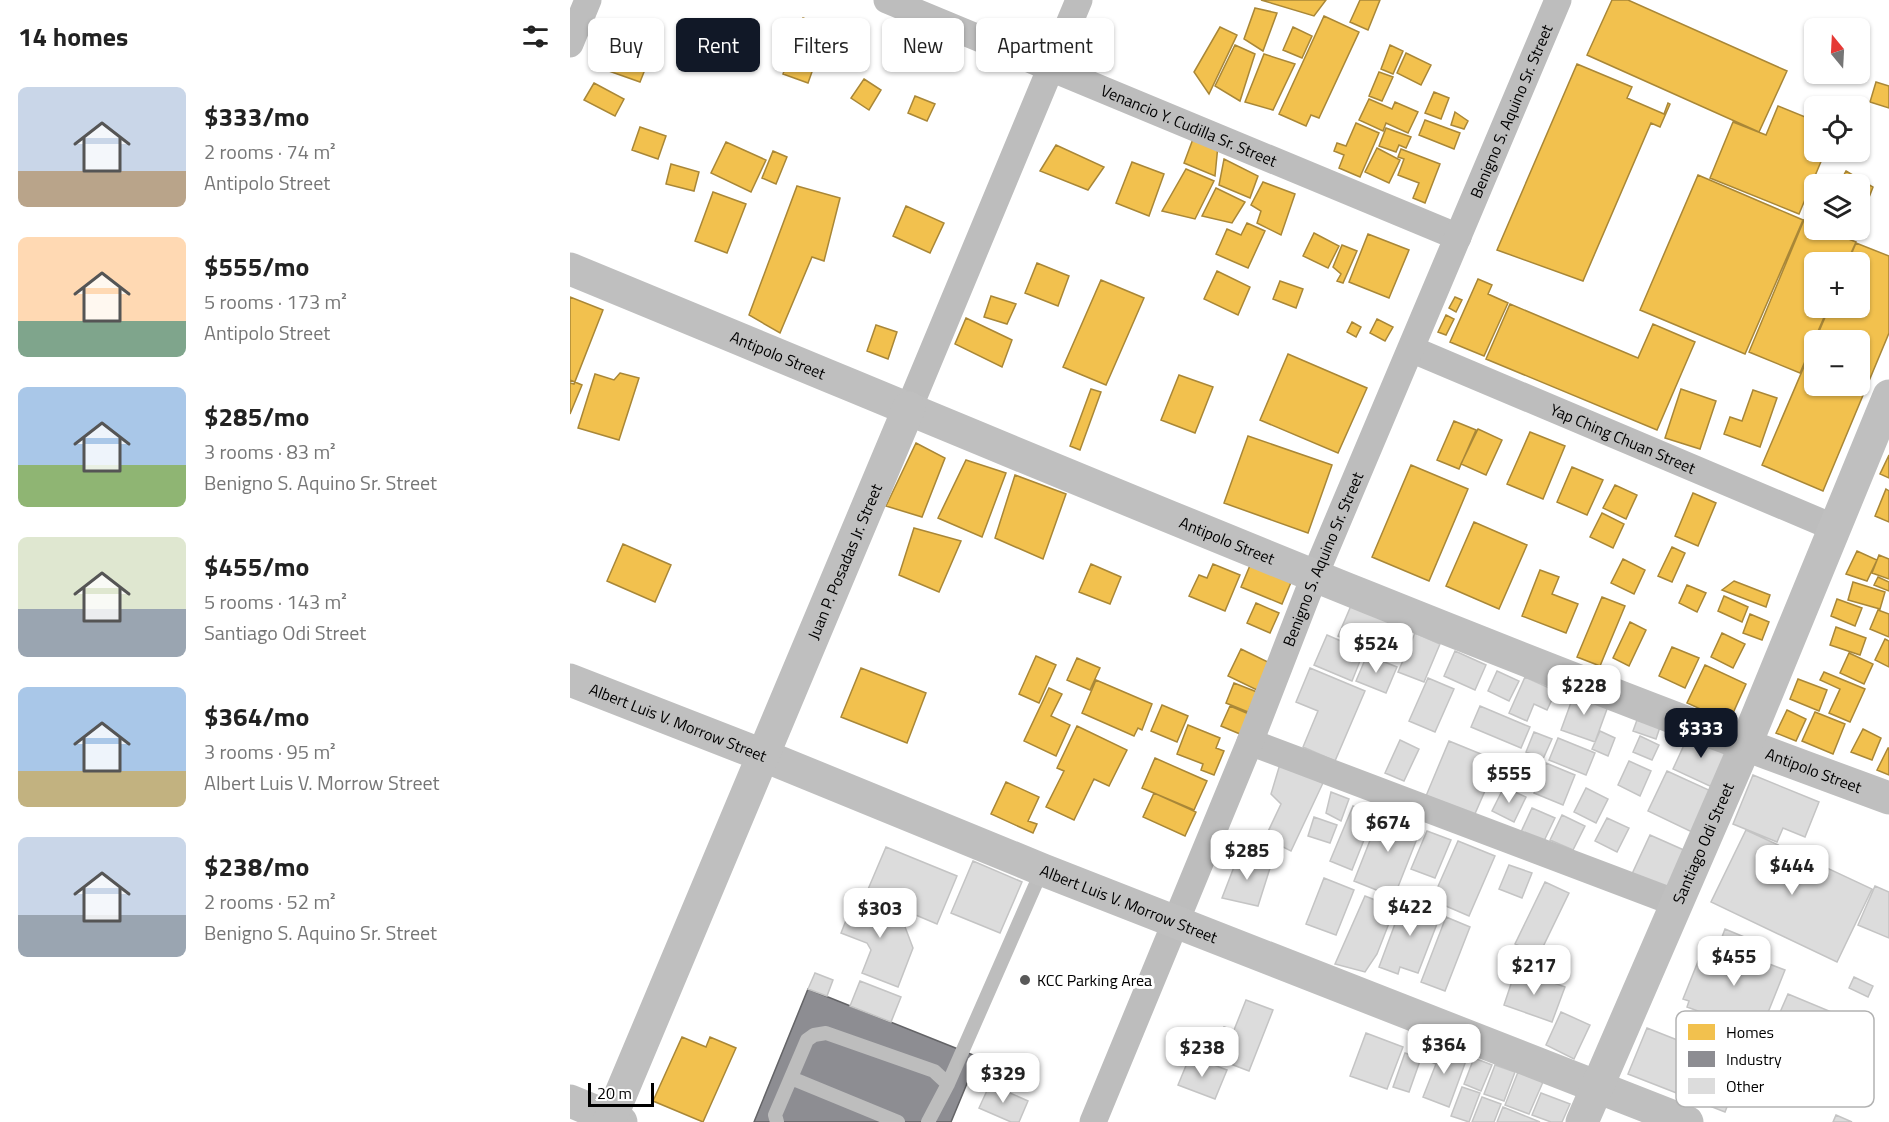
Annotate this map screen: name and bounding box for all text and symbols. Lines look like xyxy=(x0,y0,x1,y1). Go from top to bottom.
text: 14 homes xyxy=(18,17,128,56)
chip: Buy xyxy=(588,18,664,72)
chip: Rent xyxy=(676,18,760,72)
chip: Filters xyxy=(772,18,870,72)
chip: New xyxy=(882,18,964,72)
chip: Apartment xyxy=(976,18,1114,72)
north arrow xyxy=(1804,18,1870,84)
map controls xyxy=(1804,18,1870,396)
icon: filters xyxy=(519,20,552,53)
street label: Benigno S. Aquino Sr. Street xyxy=(1464,20,1559,202)
street label: Venancio Y. Cudilla Sr. Street xyxy=(1097,78,1281,173)
button: locate xyxy=(1804,96,1870,162)
text: $333/mo xyxy=(204,97,309,136)
icon: home xyxy=(66,111,138,183)
text: 2 rooms · 74 m² xyxy=(204,136,336,167)
text: Antipolo Street xyxy=(204,167,330,198)
button: layers xyxy=(1804,174,1870,240)
text: $555/mo xyxy=(204,247,309,286)
button: + xyxy=(1804,252,1870,318)
icon: home xyxy=(66,261,138,333)
text: 5 rooms · 173 m² xyxy=(204,286,347,317)
text: Antipolo Street xyxy=(204,317,330,348)
street label: Antipolo Street xyxy=(727,324,830,385)
button: − xyxy=(1804,330,1870,396)
text: $285/mo xyxy=(204,397,309,436)
street label: Yap Ching Chuan Street xyxy=(1546,397,1700,480)
icon: home xyxy=(66,411,138,483)
text: 3 rooms · 83 m² xyxy=(204,436,336,467)
text: Benigno S. Aquino Sr. Street xyxy=(204,467,437,498)
street label: Benigno S. Aquino Sr. Street xyxy=(1276,468,1369,650)
street label: Juan P. Posadas Jr. Street xyxy=(801,480,888,643)
street label: Antipolo Street xyxy=(1176,510,1279,571)
text: $455/mo xyxy=(204,547,309,586)
icon: home xyxy=(66,561,138,633)
text: 5 rooms · 143 m² xyxy=(204,586,347,617)
text: Santiago Odi Street xyxy=(204,617,366,648)
pin: $524 xyxy=(1340,623,1412,674)
text: $524 xyxy=(1354,627,1398,658)
pin: $228 xyxy=(1548,665,1620,716)
text: $228 xyxy=(1562,669,1606,700)
street label: Albert Luis V. Morrow Street xyxy=(586,677,771,768)
text: $364/mo xyxy=(204,697,309,736)
pin: $333 xyxy=(1665,708,1737,759)
icon: home xyxy=(66,711,138,783)
text: $333 xyxy=(1679,712,1723,743)
text: 3 rooms · 95 m² xyxy=(204,736,336,767)
street label: Antipolo Street xyxy=(1762,741,1866,799)
pin: $555 xyxy=(1473,753,1545,804)
text: $555 xyxy=(1487,757,1531,788)
text: Albert Luis V. Morrow Street xyxy=(204,767,440,798)
street label: Santiago Odi Street xyxy=(1666,778,1740,908)
pin: $674 xyxy=(1352,802,1424,853)
text: $674 xyxy=(1366,806,1410,837)
pin: $285 xyxy=(1211,830,1283,881)
text: $285 xyxy=(1225,834,1269,865)
pin: $444 xyxy=(1756,845,1828,896)
text: $238/mo xyxy=(204,847,309,886)
text: $444 xyxy=(1770,849,1814,880)
street label: Albert Luis V. Morrow Street xyxy=(1037,858,1222,949)
icon: home xyxy=(66,861,138,933)
text: 2 rooms · 52 m² xyxy=(204,886,336,917)
pin: $422 xyxy=(1374,886,1446,937)
pin: $303 xyxy=(844,888,916,939)
text: $422 xyxy=(1388,890,1432,921)
text: $303 xyxy=(858,892,902,923)
text: Benigno S. Aquino Sr. Street xyxy=(204,917,437,948)
pin: $455 xyxy=(1698,936,1770,987)
text: $455 xyxy=(1712,940,1756,971)
pin: $217 xyxy=(1498,945,1570,996)
text: $217 xyxy=(1512,949,1556,980)
place label: KCC Parking Area xyxy=(1037,968,1152,992)
marker: KCC Parking Area xyxy=(1018,973,1032,987)
legend xyxy=(1676,1011,1874,1107)
text: Homes xyxy=(1726,1020,1774,1044)
pin: $364 xyxy=(1408,1024,1480,1075)
pin: $238 xyxy=(1166,1027,1238,1078)
text: $364 xyxy=(1422,1028,1466,1059)
text: $238 xyxy=(1180,1031,1224,1062)
text: Industry xyxy=(1726,1047,1782,1071)
pin: $329 xyxy=(967,1053,1039,1104)
text: $329 xyxy=(981,1057,1025,1088)
text: Other xyxy=(1726,1074,1765,1098)
scale bar xyxy=(588,1080,654,1108)
text: 20 m xyxy=(597,1081,632,1105)

